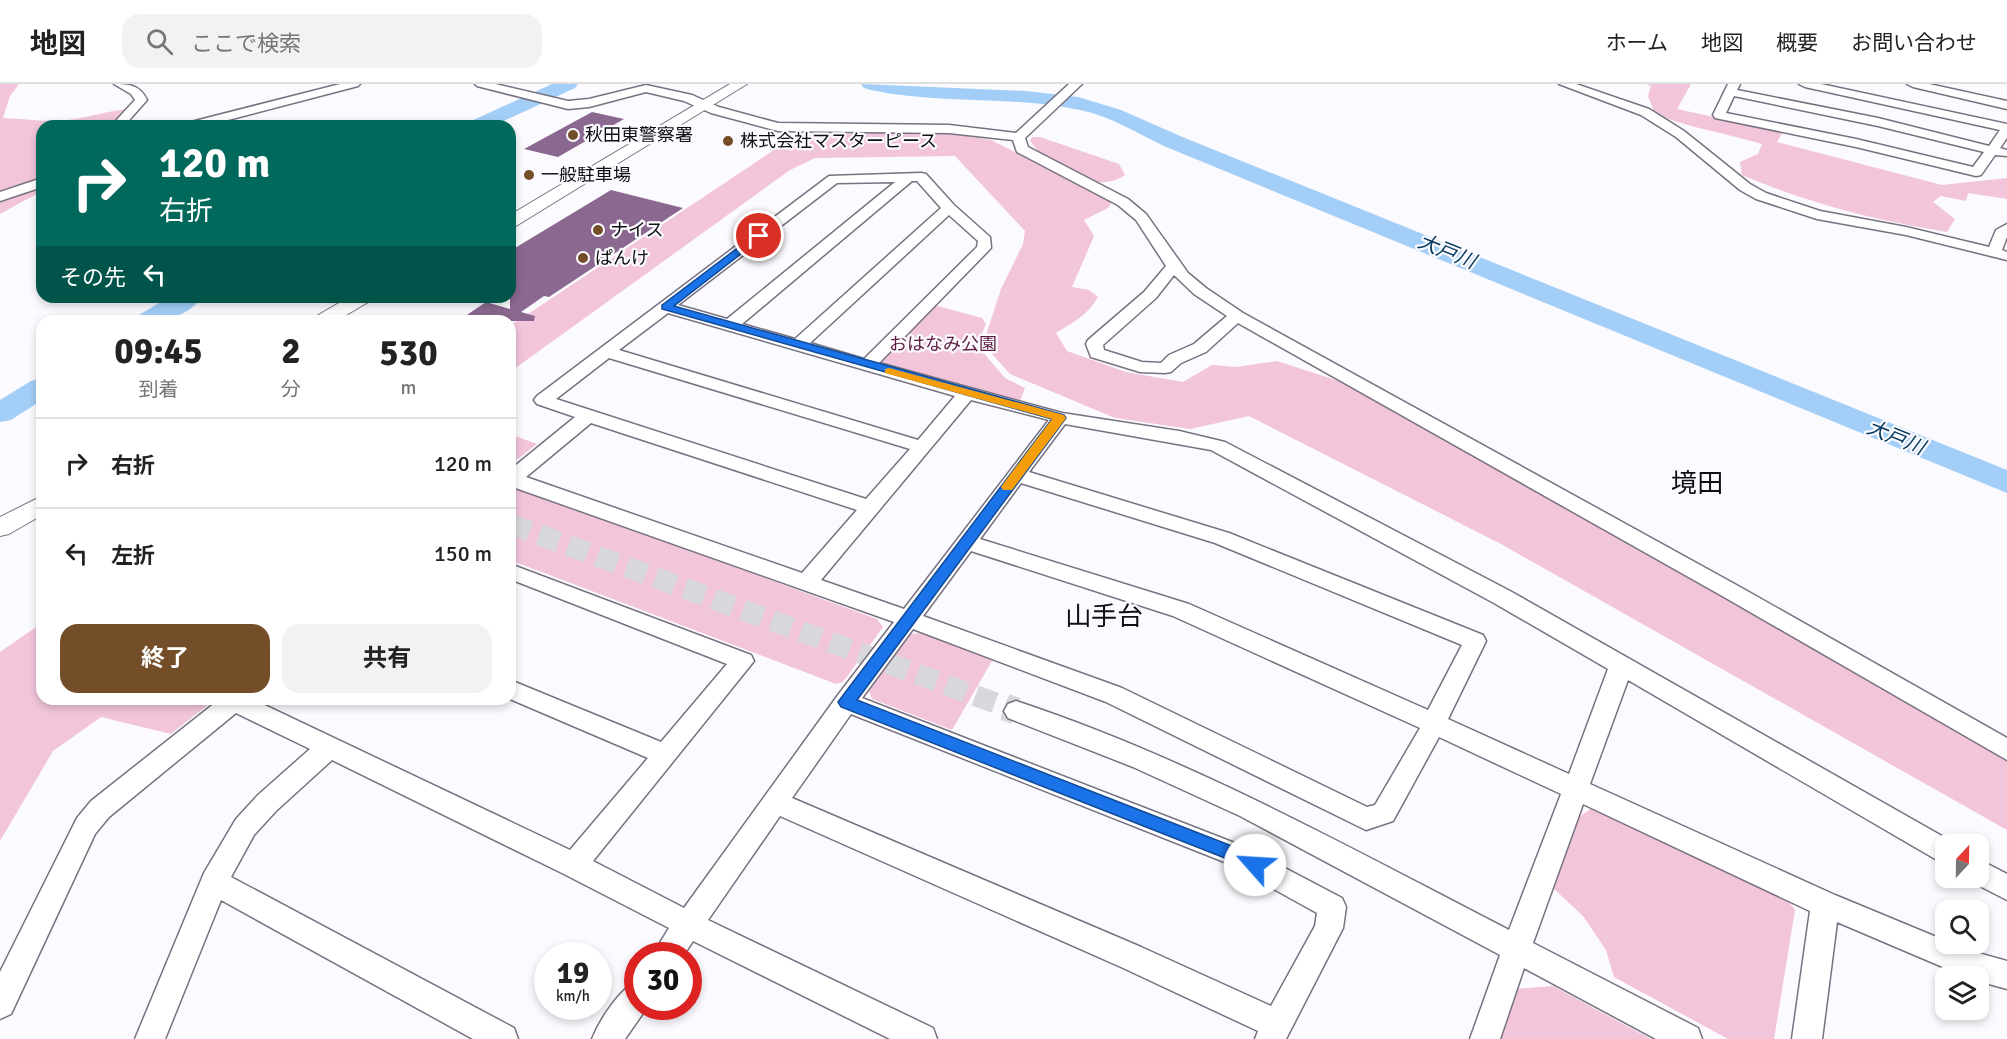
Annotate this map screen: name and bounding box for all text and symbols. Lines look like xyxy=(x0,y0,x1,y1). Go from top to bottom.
search box xyxy=(122,14,542,68)
icon: search xyxy=(143,25,176,58)
text: 地図 xyxy=(30,27,86,61)
text: ここで検索 xyxy=(191,30,301,57)
text: ホーム xyxy=(1606,30,1668,56)
text: 地図 xyxy=(1701,30,1743,56)
text: 概要 xyxy=(1776,30,1818,56)
text: お問い合わせ xyxy=(1851,30,1977,56)
place label: 秋田東警察署 xyxy=(585,124,693,146)
marker: 秋田東警察署 xyxy=(566,128,580,142)
place label: 株式会社マスターピース xyxy=(740,130,937,152)
marker: 株式会社マスターピース xyxy=(721,134,735,148)
text: 120 m xyxy=(159,138,270,189)
icon: right xyxy=(60,144,138,222)
place label: 一般駐車場 xyxy=(541,164,631,186)
marker: 一般駐車場 xyxy=(522,168,536,182)
text: 右折 xyxy=(159,195,213,228)
pin xyxy=(733,210,784,261)
place label: ナイス xyxy=(610,219,663,241)
icon: arrive xyxy=(742,219,775,252)
marker: ナイス xyxy=(591,223,605,237)
water label: 大戸川 xyxy=(1414,229,1481,275)
place label: ぱんけ xyxy=(595,247,649,269)
marker: ぱんけ xyxy=(576,251,590,265)
icon: left xyxy=(138,258,171,291)
text: その先 xyxy=(60,264,126,291)
text: 09:45 xyxy=(114,329,203,374)
text: 2 xyxy=(281,329,301,374)
text: 530 xyxy=(379,331,438,376)
park label: おはなみ公園 xyxy=(889,333,997,355)
text: m xyxy=(401,375,416,400)
text: 到着 xyxy=(139,377,179,402)
text: 分 xyxy=(281,377,301,402)
water label: 大戸川 xyxy=(1863,415,1930,461)
icon: right xyxy=(60,447,93,480)
text: 120 m xyxy=(434,450,492,477)
text: 右折 xyxy=(111,452,155,479)
district label: 境田 xyxy=(1671,468,1723,500)
icon: left xyxy=(60,537,93,570)
text: 150 m xyxy=(434,540,492,567)
text: 左折 xyxy=(111,542,155,569)
district label: 山手台 xyxy=(1065,601,1143,633)
button: 終了 xyxy=(60,624,270,693)
button: 共有 xyxy=(282,624,492,693)
position arrow xyxy=(1223,833,1287,897)
north arrow xyxy=(1935,834,1989,888)
map controls xyxy=(1935,834,1989,1020)
button: search xyxy=(1935,900,1989,954)
speed limit sign: 30 xyxy=(624,942,702,1020)
text: 19 xyxy=(557,955,589,992)
button: layers xyxy=(1935,966,1989,1020)
text: km/h xyxy=(556,987,590,1005)

